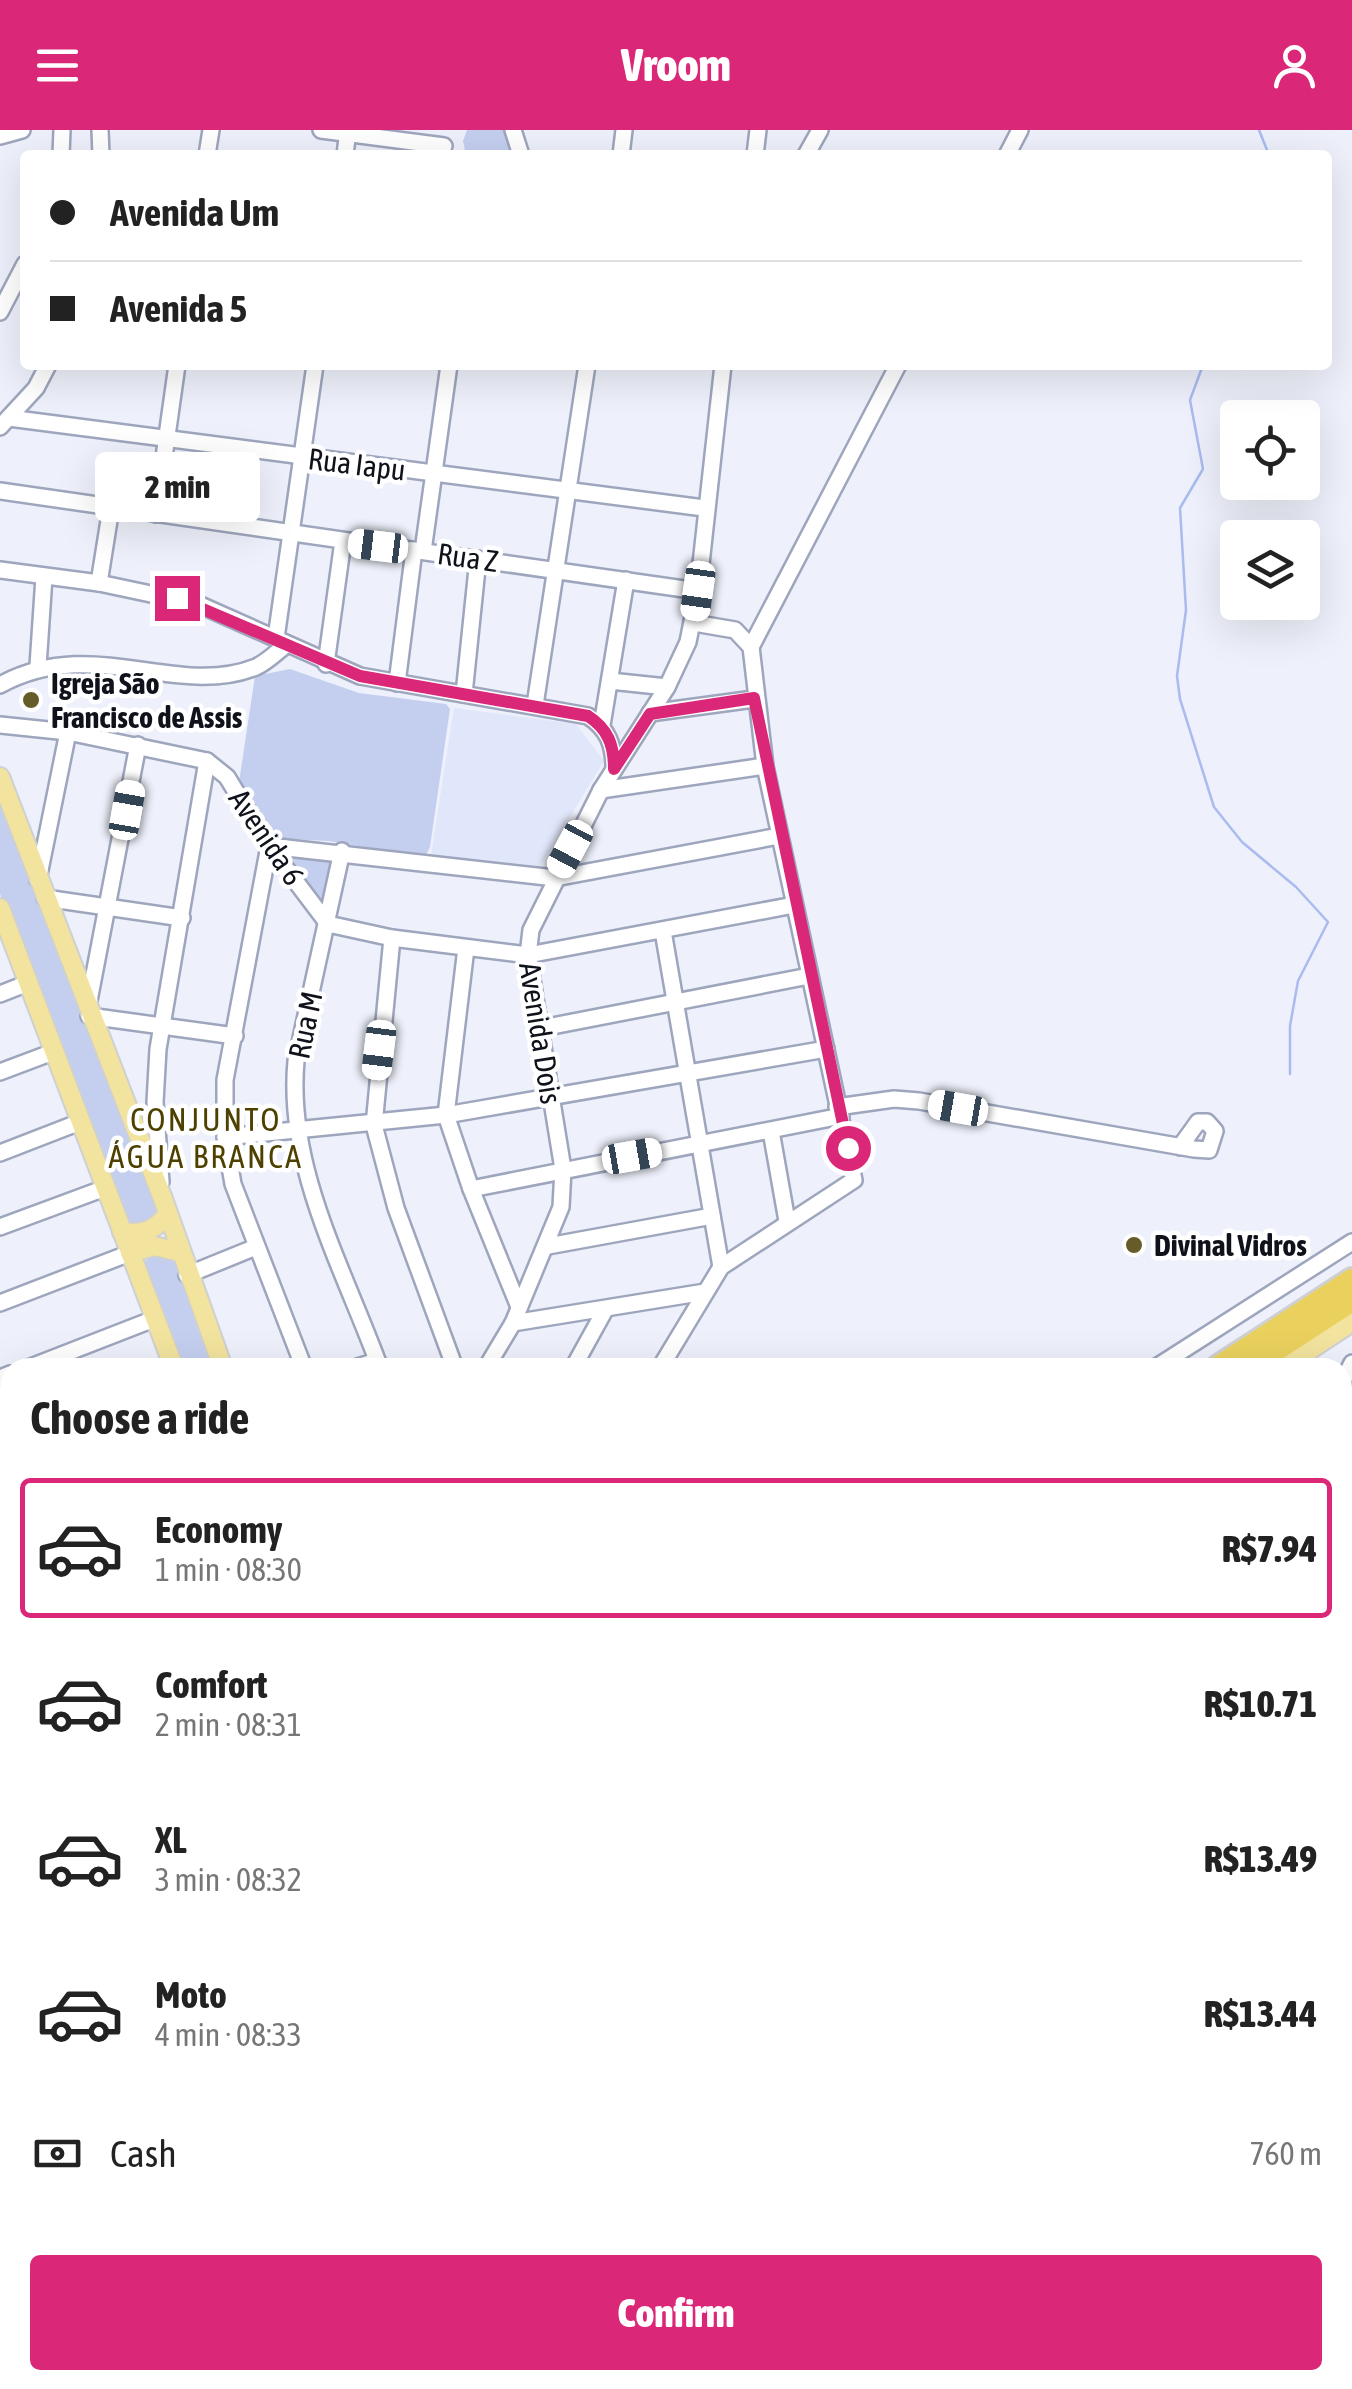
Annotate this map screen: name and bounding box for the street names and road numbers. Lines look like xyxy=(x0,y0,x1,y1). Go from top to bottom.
street label: Rua Iapu xyxy=(306,441,408,487)
street label: Rua Z xyxy=(435,536,501,578)
street label: Avenida 6 xyxy=(223,783,311,891)
street label: Avenida Dois xyxy=(513,960,569,1106)
street label: Rua M xyxy=(281,988,329,1062)

